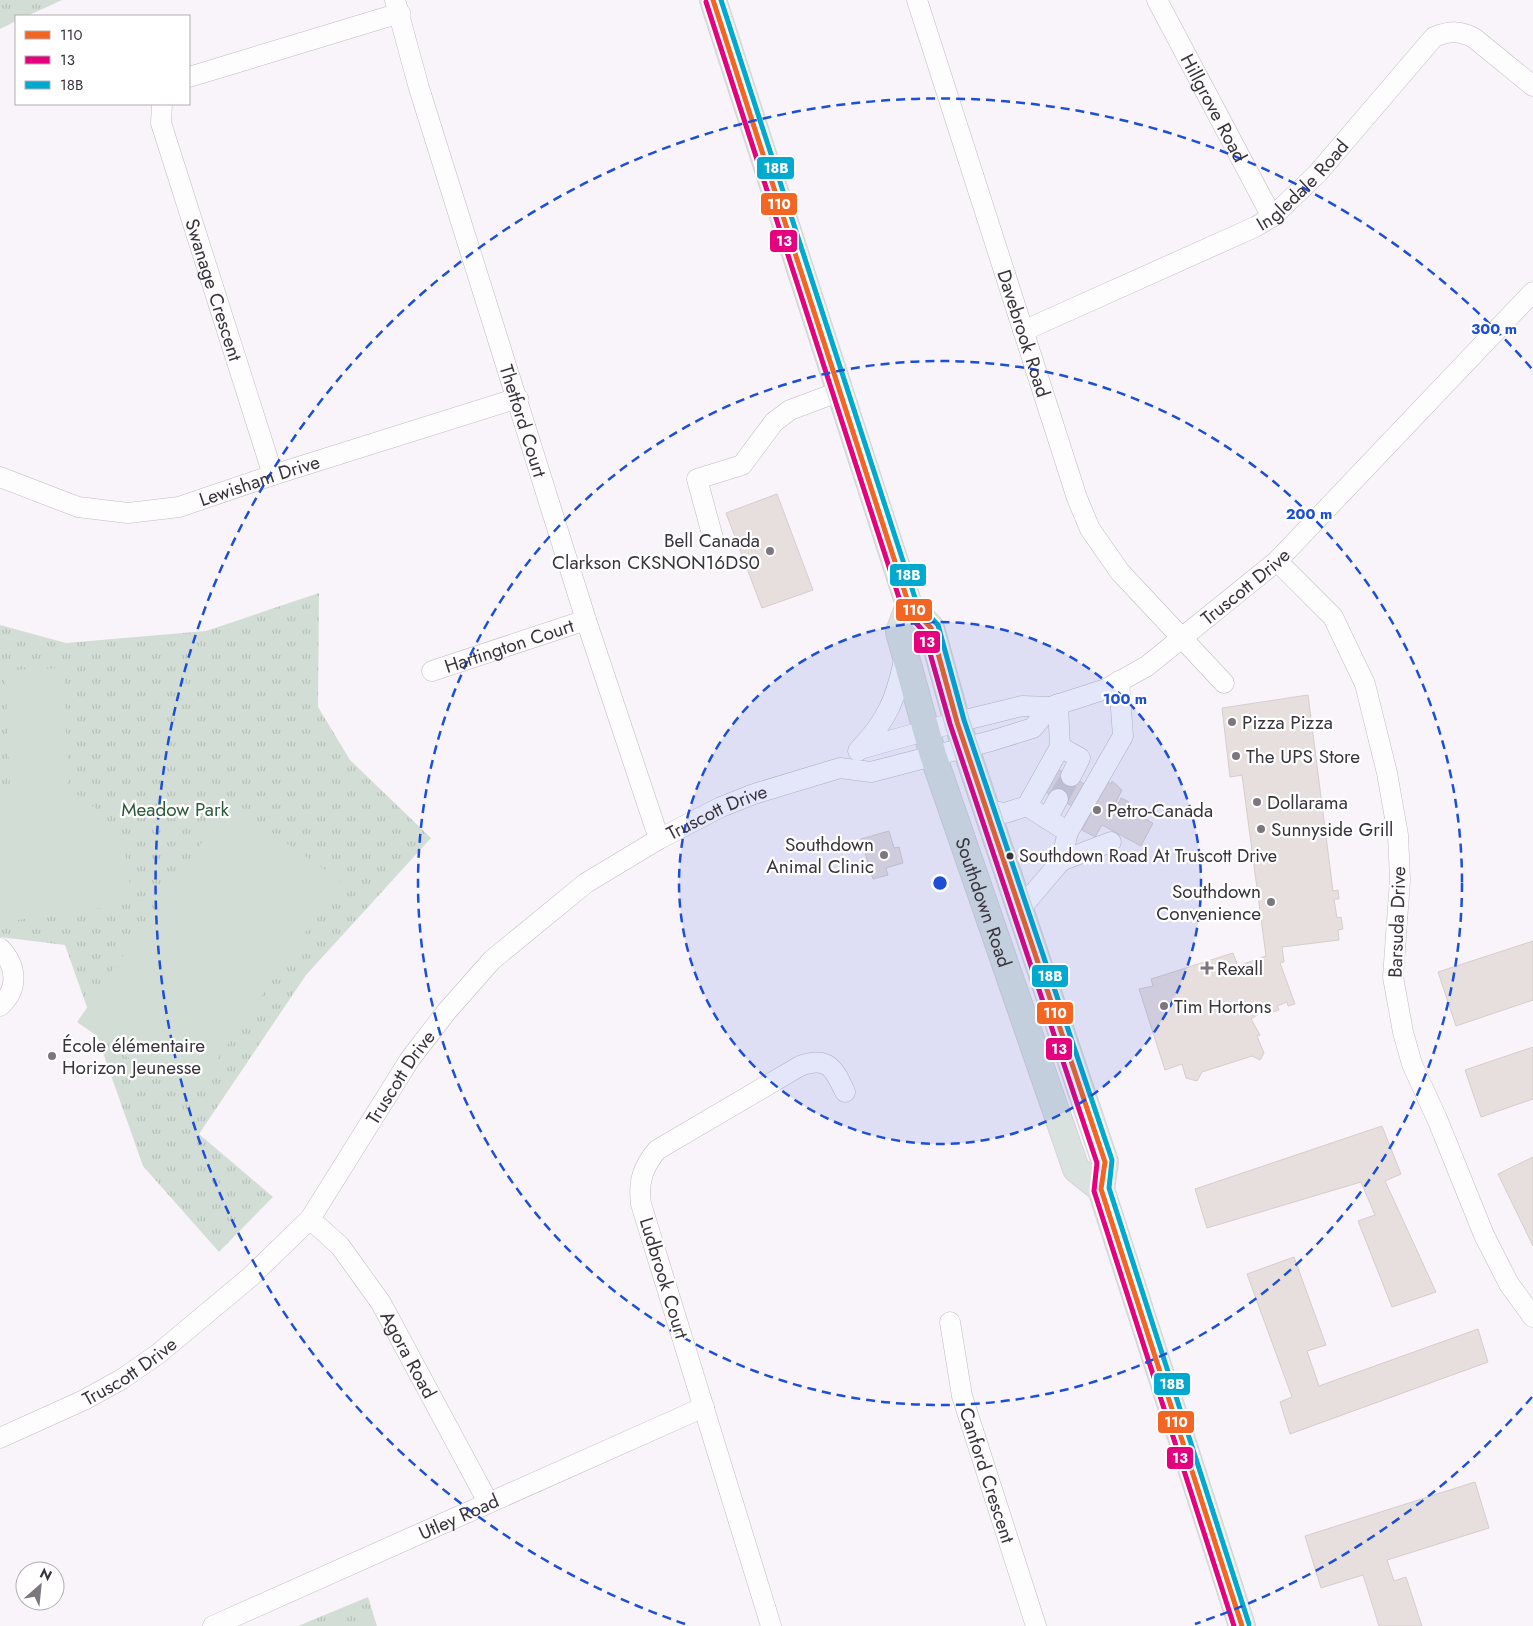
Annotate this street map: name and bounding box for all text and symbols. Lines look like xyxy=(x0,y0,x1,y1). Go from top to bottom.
legend xyxy=(15,15,190,105)
text: 110 xyxy=(60,24,83,46)
text: 13 xyxy=(60,49,75,71)
street label: Hillgrove Road xyxy=(1174,49,1254,167)
text: 18B xyxy=(60,74,83,96)
street label: Ingledale Road xyxy=(1251,133,1355,237)
line badge: 18B xyxy=(756,156,795,180)
text: 18B xyxy=(763,158,789,178)
line badge: 110 xyxy=(760,192,798,216)
text: 110 xyxy=(767,194,791,214)
street label: Swanage Crescent xyxy=(179,215,250,365)
line badge: 13 xyxy=(769,229,798,253)
text: 13 xyxy=(776,231,792,251)
street label: Davebrook Road xyxy=(991,266,1057,401)
text: 300 m xyxy=(1471,318,1517,340)
street label: Thetford Court xyxy=(493,361,554,481)
street label: Lewisham Drive xyxy=(195,448,323,513)
text: 200 m xyxy=(1286,503,1332,525)
place label: Bell Canada Clarkson CKSNON16DS0 xyxy=(552,527,760,576)
street label: Truscott Drive xyxy=(1195,542,1296,631)
marker: Bell Canada Clarkson CKSNON16DS0 xyxy=(764,545,776,557)
line badge: 18B xyxy=(889,563,927,587)
text: 18B xyxy=(895,565,921,585)
line badge: 110 xyxy=(895,598,933,622)
text: 110 xyxy=(902,600,926,620)
street label: Hartington Court xyxy=(441,611,577,680)
line badge: 13 xyxy=(913,630,941,654)
text: 13 xyxy=(919,632,935,652)
text: 100 m xyxy=(1103,688,1147,710)
place label: Pizza Pizza xyxy=(1242,709,1333,736)
marker: Pizza Pizza xyxy=(1226,716,1238,728)
place label: The UPS Store xyxy=(1246,743,1360,770)
marker: The UPS Store xyxy=(1230,750,1242,762)
street label: Truscott Drive xyxy=(662,777,770,846)
place label: Dollarama xyxy=(1267,789,1348,816)
park label: Meadow Park xyxy=(121,796,229,823)
marker: Dollarama xyxy=(1251,796,1263,808)
place label: Petro-Canada xyxy=(1107,797,1213,824)
marker: Petro-Canada xyxy=(1091,804,1103,816)
place label: Sunnyside Grill xyxy=(1271,816,1393,843)
marker: Sunnyside Grill xyxy=(1255,823,1267,835)
place label: Southdown Animal Clinic xyxy=(766,831,874,880)
street label: Southdown Road xyxy=(949,833,1019,971)
place label: Southdown Road At Truscott Drive xyxy=(1019,843,1277,869)
marker: Southdown Animal Clinic xyxy=(878,849,890,861)
marker: Southdown Road At Truscott Drive xyxy=(1005,851,1015,861)
street label: Barsuda Drive xyxy=(1382,865,1412,978)
centre of rings xyxy=(931,874,949,892)
place label: Southdown Convenience xyxy=(1156,878,1261,927)
marker: Southdown Convenience xyxy=(1265,896,1277,908)
place label: Rexall xyxy=(1217,955,1263,982)
marker: Rexall xyxy=(1201,962,1213,974)
line badge: 18B xyxy=(1031,964,1069,988)
text: 18B xyxy=(1037,966,1063,986)
place label: Tim Hortons xyxy=(1174,993,1272,1020)
marker: Tim Hortons xyxy=(1158,1000,1170,1012)
line badge: 110 xyxy=(1036,1001,1074,1025)
text: 110 xyxy=(1043,1003,1067,1023)
street label: Truscott Drive xyxy=(359,1024,441,1129)
place label: École élémentaire Horizon Jeunesse xyxy=(62,1032,205,1081)
line badge: 13 xyxy=(1045,1037,1073,1061)
text: 13 xyxy=(1051,1039,1067,1059)
marker: École élémentaire Horizon Jeunesse xyxy=(46,1050,58,1062)
street label: Ludbrook Court xyxy=(633,1214,695,1342)
street label: Agora Road xyxy=(374,1306,443,1403)
street label: Truscott Drive xyxy=(77,1330,183,1412)
line badge: 18B xyxy=(1153,1372,1191,1396)
text: 18B xyxy=(1159,1374,1185,1394)
street label: Canford Crescent xyxy=(953,1404,1022,1547)
line badge: 110 xyxy=(1157,1410,1195,1434)
text: 110 xyxy=(1164,1412,1188,1432)
line badge: 13 xyxy=(1166,1446,1194,1470)
text: 13 xyxy=(1172,1448,1188,1468)
street label: Utley Road xyxy=(414,1487,503,1546)
north arrow xyxy=(15,1561,65,1611)
text: N xyxy=(36,1563,55,1586)

